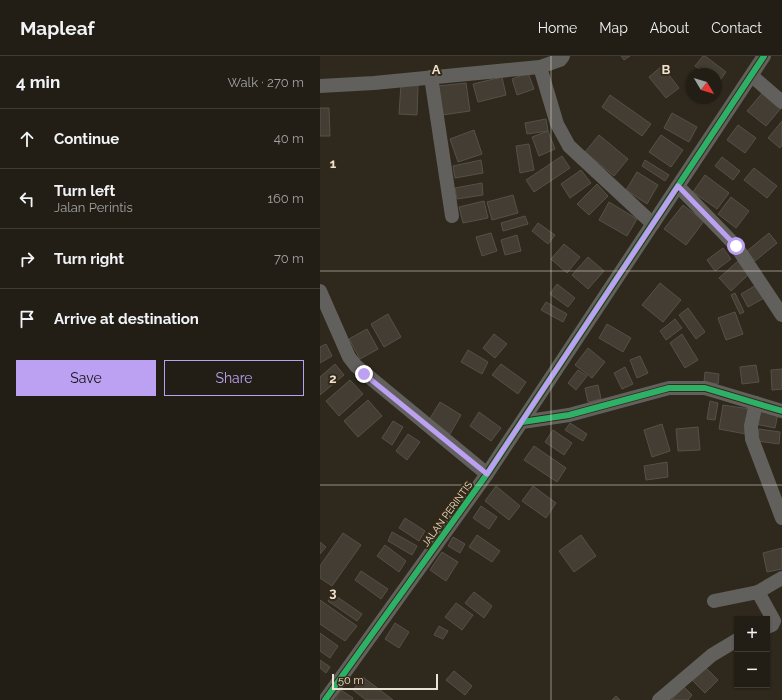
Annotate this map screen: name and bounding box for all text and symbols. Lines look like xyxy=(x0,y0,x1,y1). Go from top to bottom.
text: Mapleaf xyxy=(20,17,95,39)
text: Home xyxy=(538,20,577,36)
text: Map xyxy=(599,20,628,36)
text: About xyxy=(650,20,689,36)
text: Contact xyxy=(711,20,762,36)
text: A xyxy=(432,62,441,77)
text: B xyxy=(662,62,671,77)
north arrow xyxy=(686,68,722,104)
text: 4 min xyxy=(16,72,60,92)
text: Walk · 270 m xyxy=(228,75,304,90)
icon: ahead xyxy=(16,128,38,150)
text: Continue xyxy=(54,130,119,148)
text: 40 m xyxy=(274,131,304,146)
text: 1 xyxy=(330,156,337,171)
text: Turn left xyxy=(54,182,115,200)
icon: left xyxy=(16,188,38,210)
text: 160 m xyxy=(267,191,304,206)
text: Jalan Perintis xyxy=(54,200,133,215)
route start xyxy=(727,237,745,255)
icon: right xyxy=(16,248,38,270)
text: Turn right xyxy=(54,250,124,268)
text: 70 m xyxy=(274,251,304,266)
icon: arrive xyxy=(16,308,38,330)
text: Arrive at destination xyxy=(54,310,199,328)
button: Save xyxy=(16,360,156,396)
button: Share xyxy=(164,360,304,396)
route end xyxy=(355,365,373,383)
text: 2 xyxy=(329,371,337,386)
street label: JALAN PERINTIS xyxy=(420,479,474,549)
text: 3 xyxy=(329,585,337,600)
map controls xyxy=(734,616,770,688)
button: + xyxy=(734,616,770,652)
button: − xyxy=(734,652,770,688)
scale bar xyxy=(332,672,438,691)
text: 50 m xyxy=(338,674,364,687)

